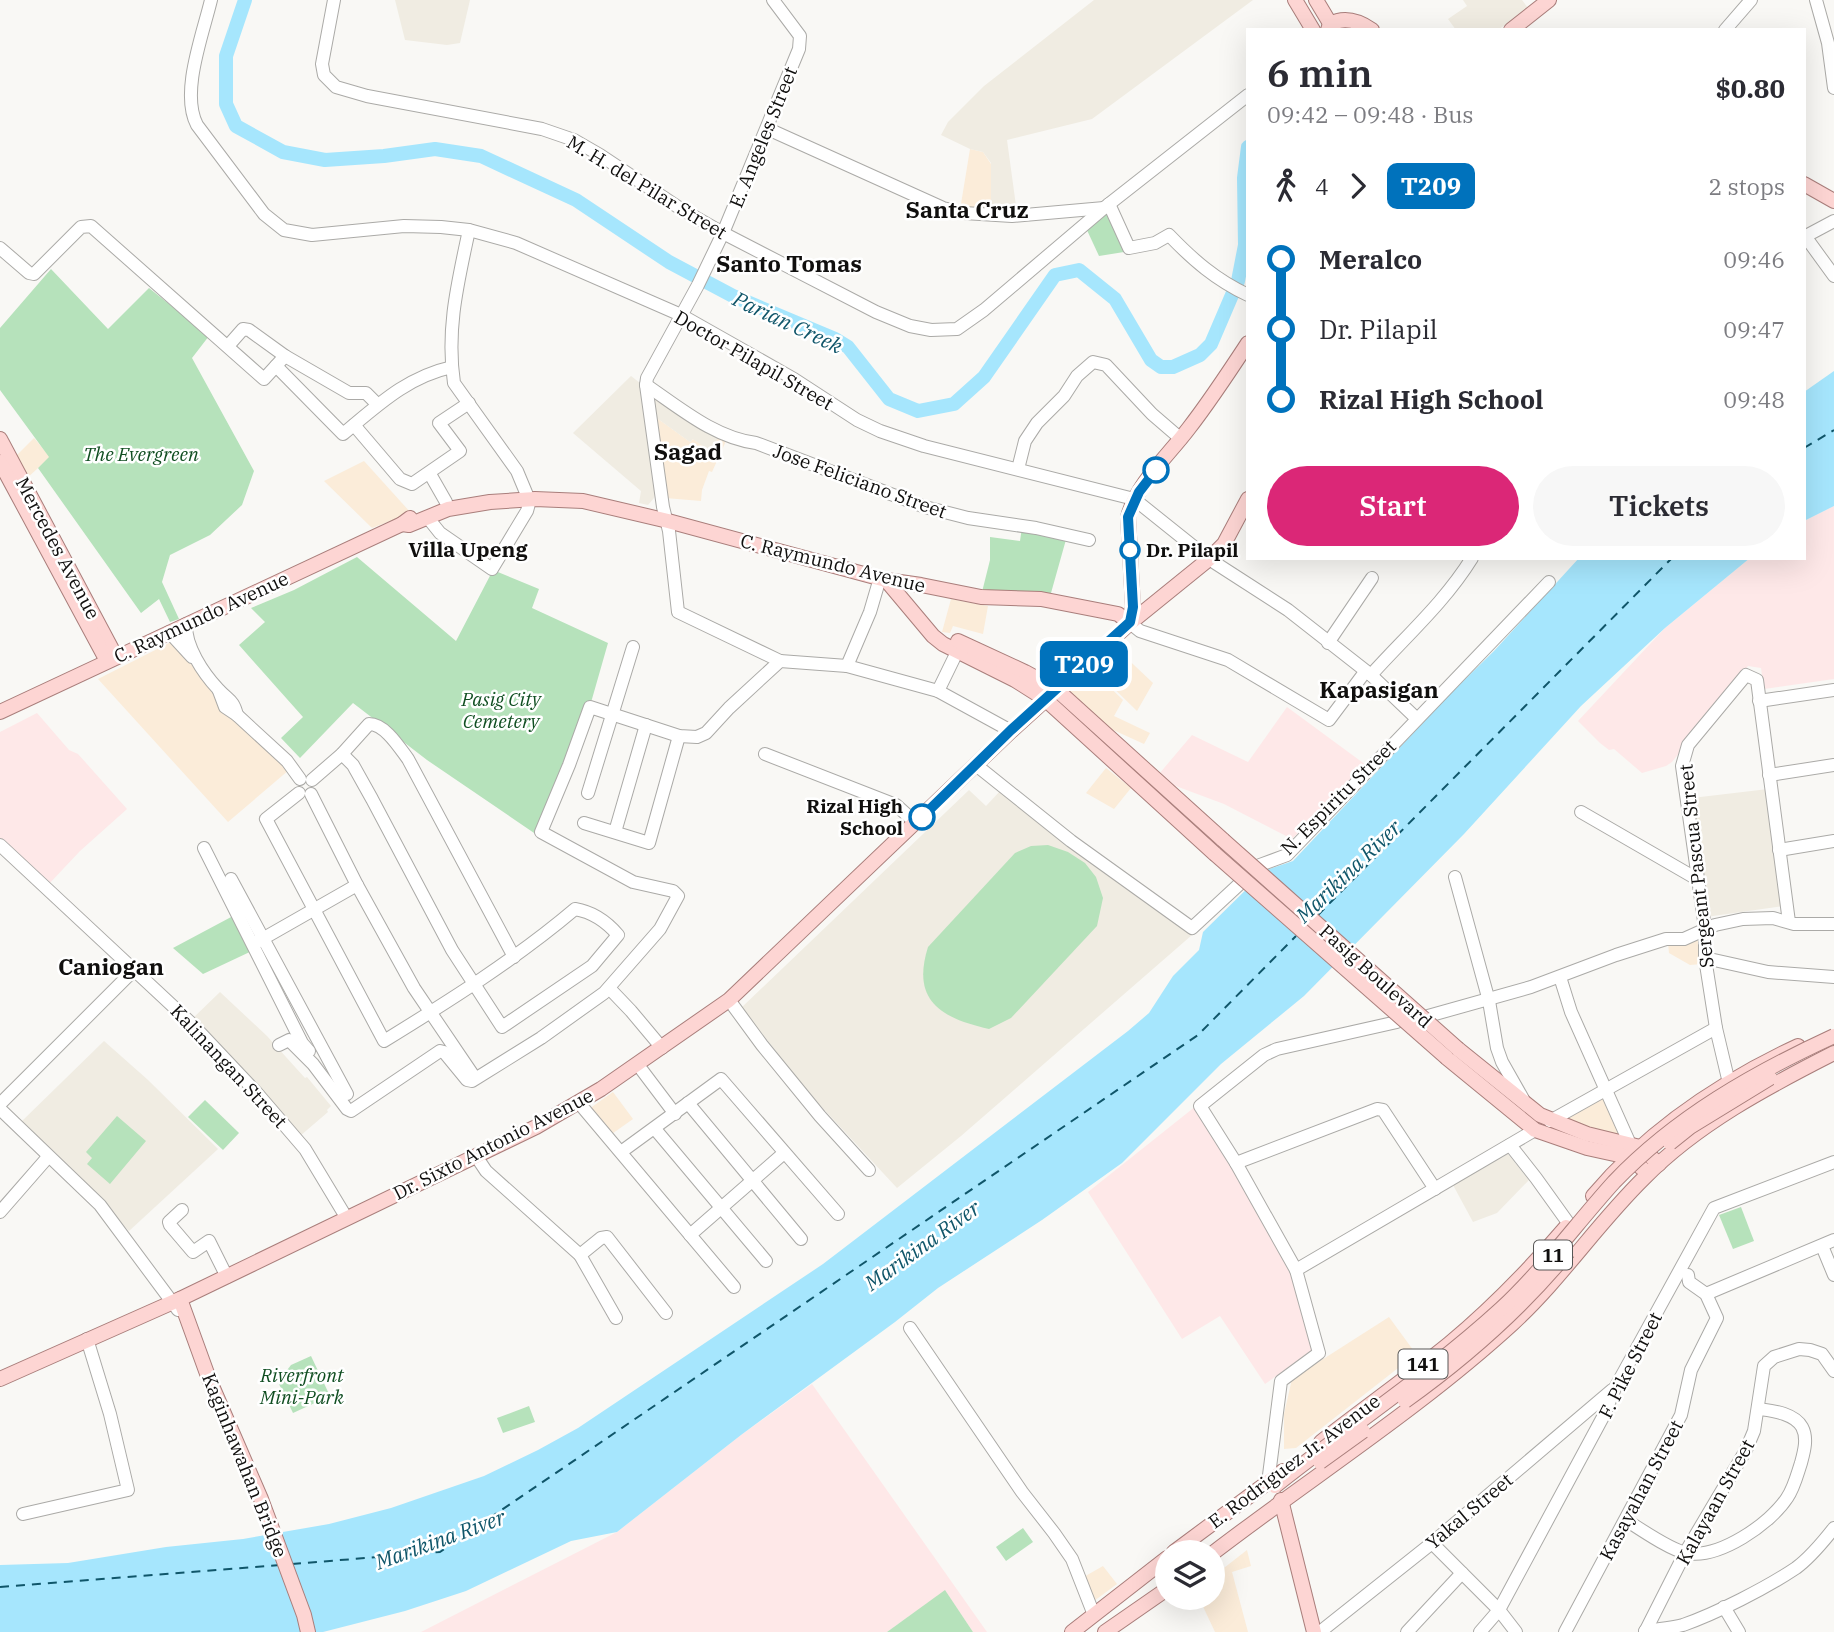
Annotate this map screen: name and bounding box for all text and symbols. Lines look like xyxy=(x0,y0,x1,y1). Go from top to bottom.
text: 6 min xyxy=(1267,48,1373,97)
street label: E. Angeles Street xyxy=(724,63,802,211)
text: $0.80 xyxy=(1715,71,1785,105)
text: 09:42 – 09:48 · Bus xyxy=(1267,99,1474,129)
street label: M. H. del Pilar Street xyxy=(563,130,732,244)
icon: walk xyxy=(1267,167,1305,205)
icon: forward xyxy=(1339,167,1377,205)
text: T209 xyxy=(1401,170,1461,202)
text: 4 xyxy=(1315,171,1329,201)
text: 2 stops xyxy=(1708,171,1785,201)
district label: Santa Cruz xyxy=(905,194,1029,224)
text: Meralco xyxy=(1319,242,1422,276)
text: 09:46 xyxy=(1723,244,1785,274)
district label: Santo Tomas xyxy=(716,248,862,278)
water label: Parian Creek xyxy=(728,284,848,360)
street label: Doctor Pilapil Street xyxy=(670,305,838,415)
text: Dr. Pilapil xyxy=(1319,312,1438,346)
text: 09:47 xyxy=(1723,314,1785,344)
text: Rizal High School xyxy=(1319,382,1544,416)
text: 09:48 xyxy=(1723,384,1785,414)
district label: Sagad xyxy=(654,436,722,466)
street label: Jose Feliciano Street xyxy=(770,438,950,524)
park label: The Evergreen xyxy=(83,442,199,466)
unlabelled marker xyxy=(1143,457,1169,483)
button: Start xyxy=(1267,466,1519,546)
button: Tickets xyxy=(1533,466,1785,546)
street label: Mercedes Avenue xyxy=(10,473,106,623)
street label: C. Raymundo Avenue xyxy=(738,528,928,598)
district label: Villa Upeng xyxy=(408,535,528,563)
place label: Dr. Pilapil xyxy=(1146,538,1239,562)
marker: Dr. Pilapil xyxy=(1120,540,1140,560)
street label: C. Raymundo Avenue xyxy=(110,566,292,668)
line badge: T209 xyxy=(1035,641,1133,687)
text: T209 xyxy=(1054,648,1114,680)
district label: Kapasigan xyxy=(1319,674,1439,704)
park label: Pasig City Cemetery xyxy=(460,687,542,733)
street label: N. Espiritu Street xyxy=(1275,734,1401,860)
street label: Sergeant Pascua Street xyxy=(1673,763,1719,969)
place label: Rizal High School xyxy=(806,794,903,840)
marker: Rizal High School xyxy=(909,804,935,830)
water label: Marikina River xyxy=(1289,813,1407,929)
street label: Pasig Boulevard xyxy=(1315,919,1437,1033)
district label: Caniogan xyxy=(58,951,164,981)
street label: Kalinangan Street xyxy=(166,999,293,1133)
street label: Dr. Sixto Antonio Avenue xyxy=(389,1083,597,1205)
water label: Marikina River xyxy=(858,1193,986,1297)
road number: 11 xyxy=(1534,1240,1572,1270)
street label: F. Pike Street xyxy=(1593,1308,1667,1422)
road number: 141 xyxy=(1398,1350,1448,1378)
park label: Riverfront Mini-Park xyxy=(259,1363,345,1409)
street label: Kaginhawahan Bridge xyxy=(197,1369,293,1561)
street label: E. Rodriguez Jr. Avenue xyxy=(1203,1389,1385,1533)
street label: Kasayahan Street xyxy=(1594,1416,1688,1564)
street label: Kalayaan Street xyxy=(1671,1435,1760,1569)
street label: Yakal Street xyxy=(1421,1468,1518,1554)
water label: Marikina River xyxy=(370,1502,510,1576)
map controls xyxy=(1155,1540,1225,1610)
button: layers xyxy=(1155,1540,1225,1610)

